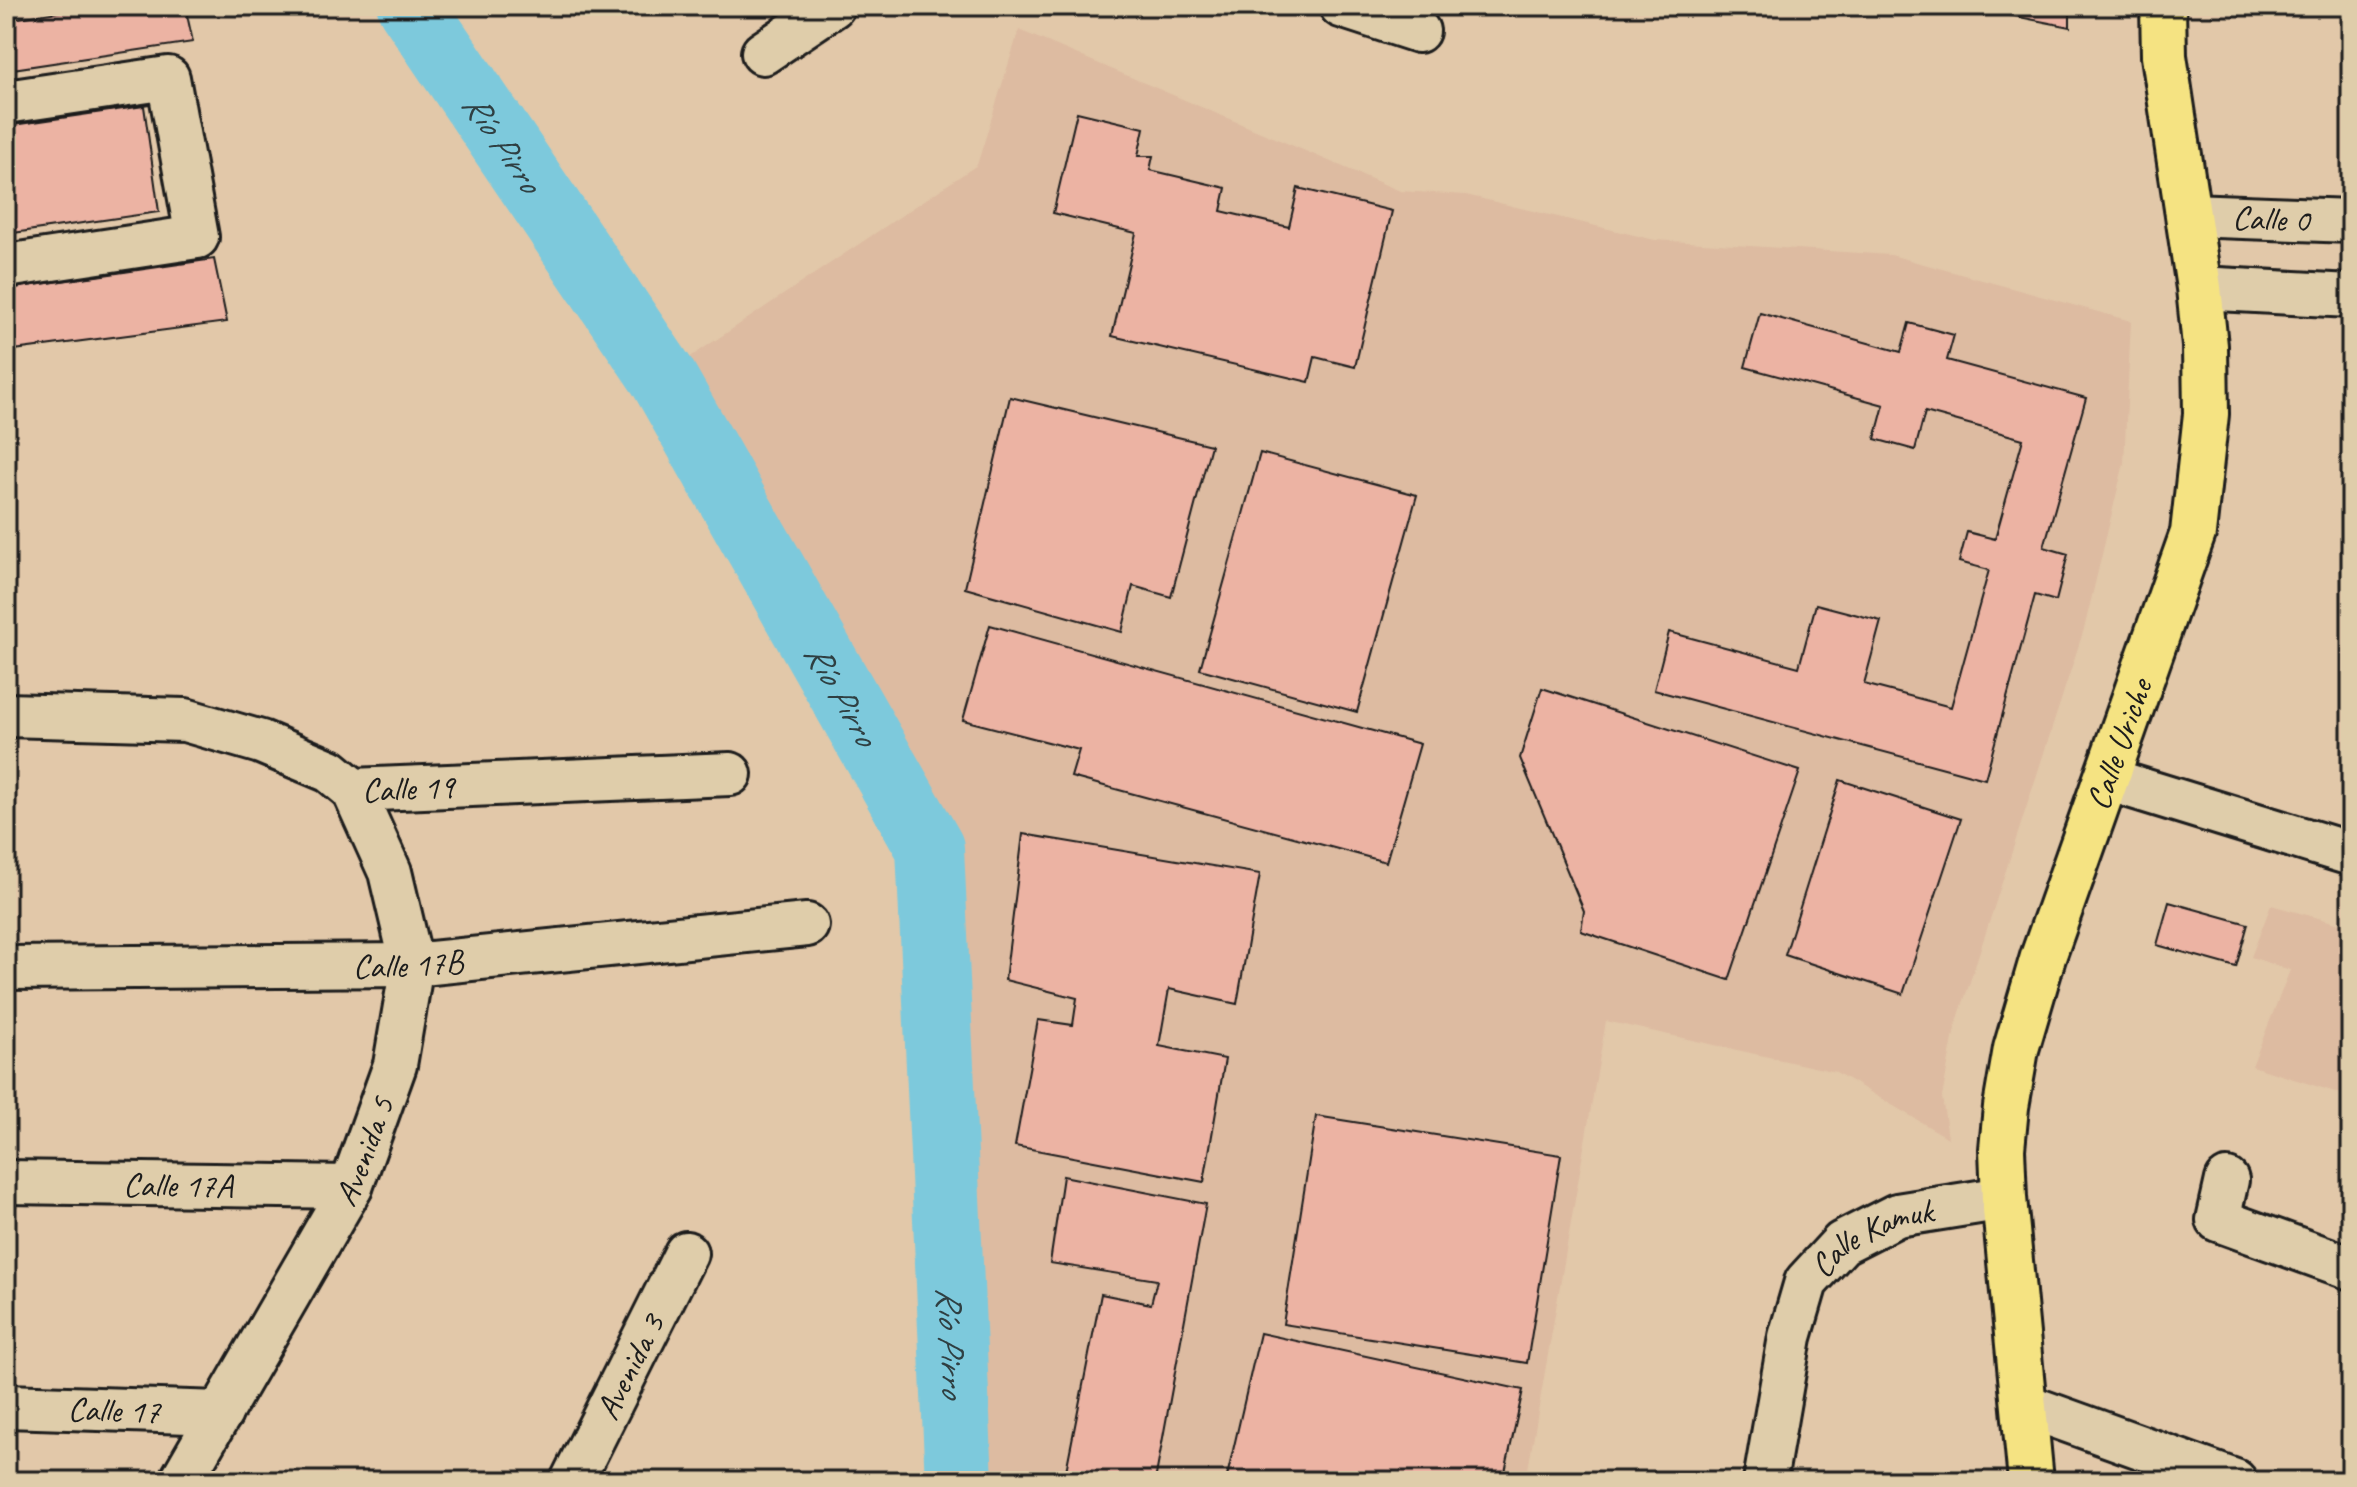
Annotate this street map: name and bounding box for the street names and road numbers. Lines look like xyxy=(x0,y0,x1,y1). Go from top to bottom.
street label: Calle 0 xyxy=(2232,196,2313,242)
street label: Calle Uriche xyxy=(2076,671,2163,815)
street label: Calle 19 xyxy=(361,765,458,812)
street label: Calle 17B xyxy=(353,939,467,987)
street label: Avenida 5 xyxy=(324,1090,404,1213)
street label: Calle 17A xyxy=(123,1163,235,1207)
street label: Calle Kamuk xyxy=(1801,1188,1938,1286)
street label: Avenida 3 xyxy=(585,1305,675,1426)
street label: Calle 17 xyxy=(67,1387,162,1433)

